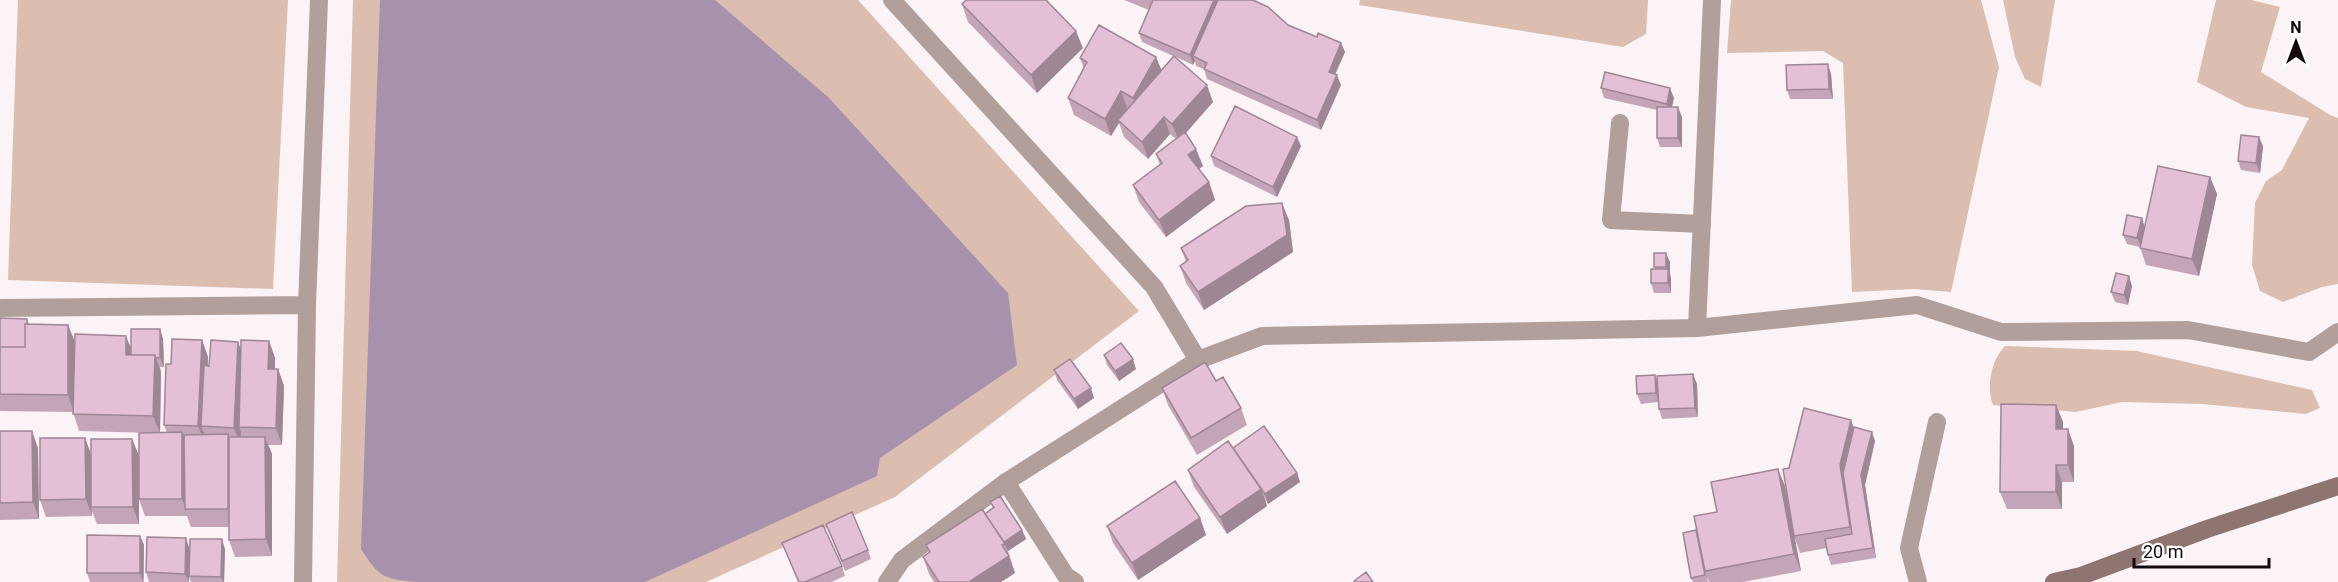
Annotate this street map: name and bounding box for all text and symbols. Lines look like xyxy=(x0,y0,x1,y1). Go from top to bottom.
north arrow xyxy=(2266,12,2326,72)
text: N xyxy=(2290,18,2302,37)
scale bar xyxy=(2134,531,2269,569)
text: 20 m xyxy=(2143,541,2183,562)

